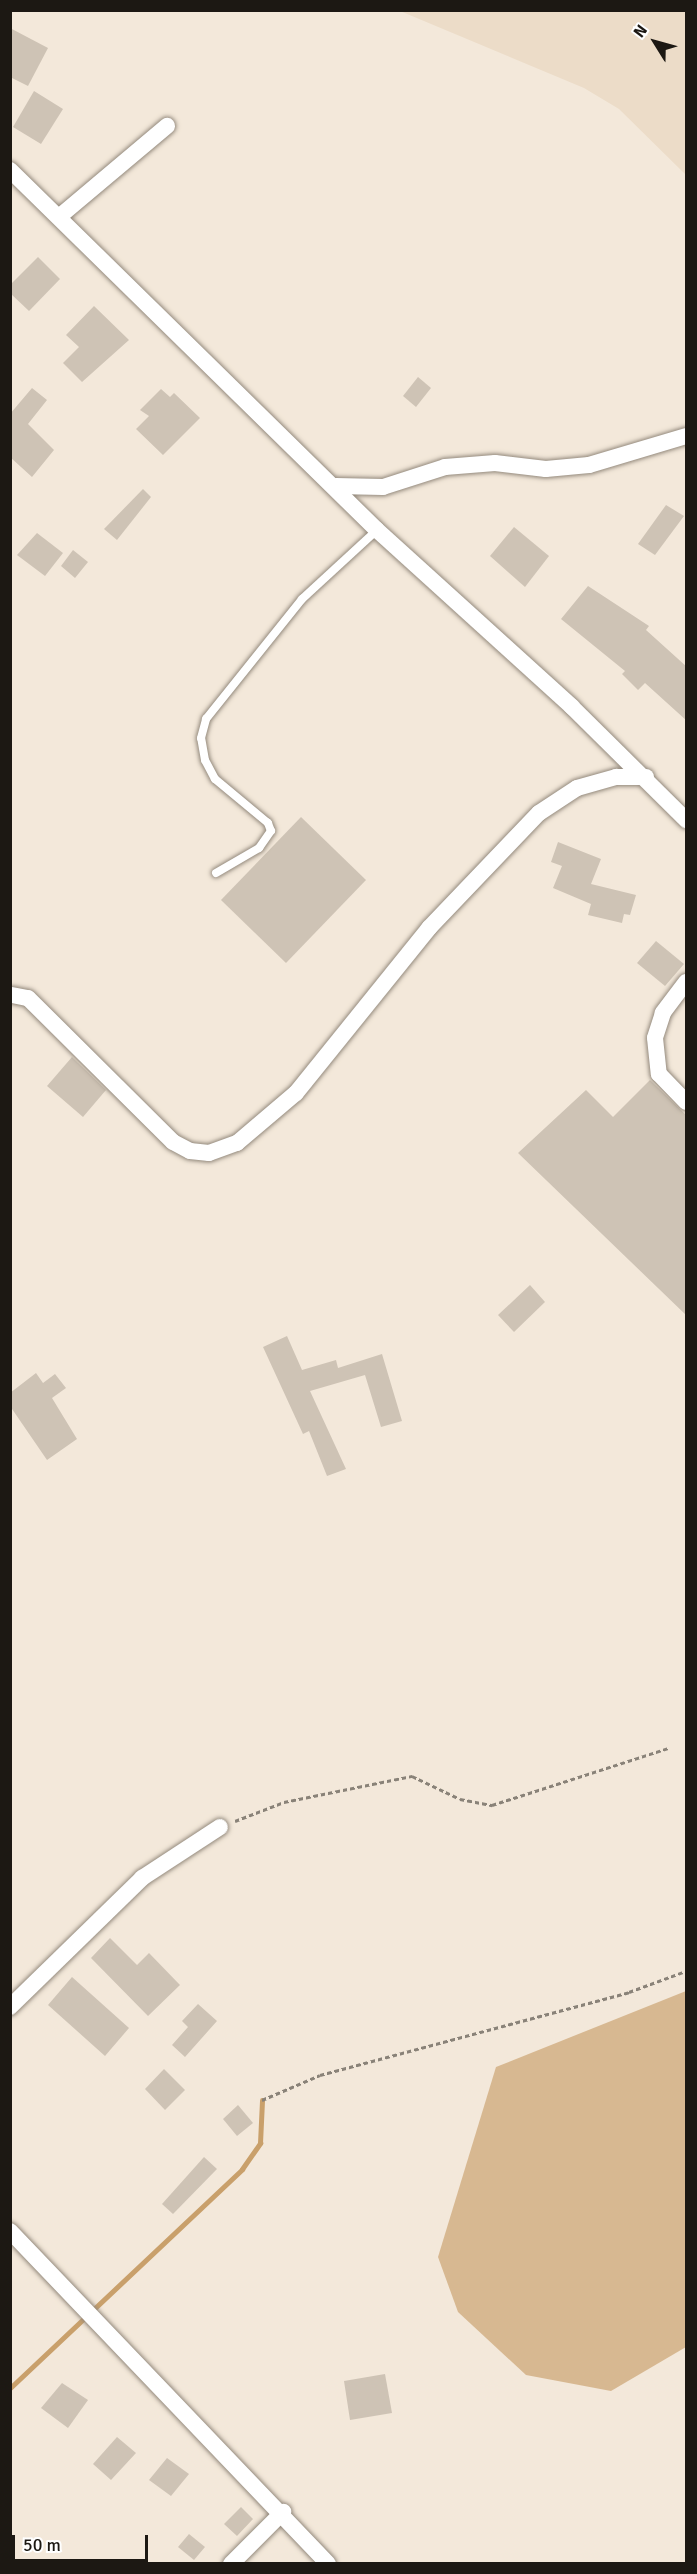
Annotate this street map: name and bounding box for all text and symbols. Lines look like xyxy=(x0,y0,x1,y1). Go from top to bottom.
north arrow xyxy=(625,12,685,72)
text: N xyxy=(629,21,652,42)
scale bar xyxy=(15,2523,152,2561)
text: 50 m xyxy=(23,2534,61,2556)

